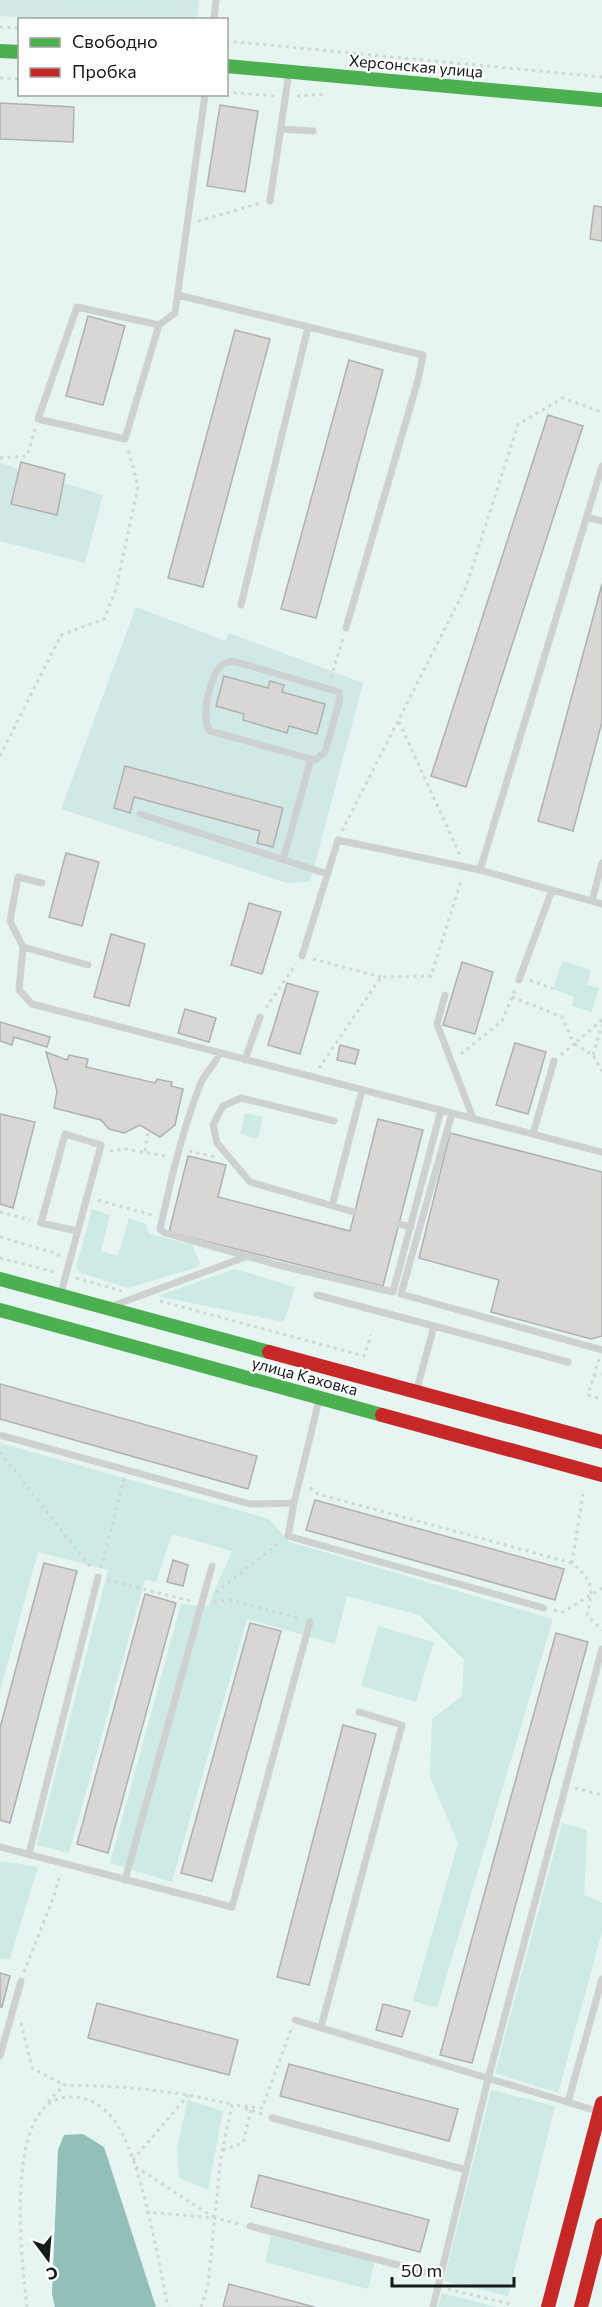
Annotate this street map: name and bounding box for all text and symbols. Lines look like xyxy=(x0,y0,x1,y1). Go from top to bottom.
legend xyxy=(18,18,228,96)
text: Свободно xyxy=(72,30,158,52)
street label: Херсонская улица xyxy=(348,50,484,81)
text: Пробка xyxy=(72,60,137,82)
street label: улица Каховка xyxy=(250,1352,360,1399)
north arrow xyxy=(18,2229,78,2289)
scale bar xyxy=(392,2250,514,2288)
text: 50 m xyxy=(401,2259,442,2281)
text: С xyxy=(44,2263,60,2285)

